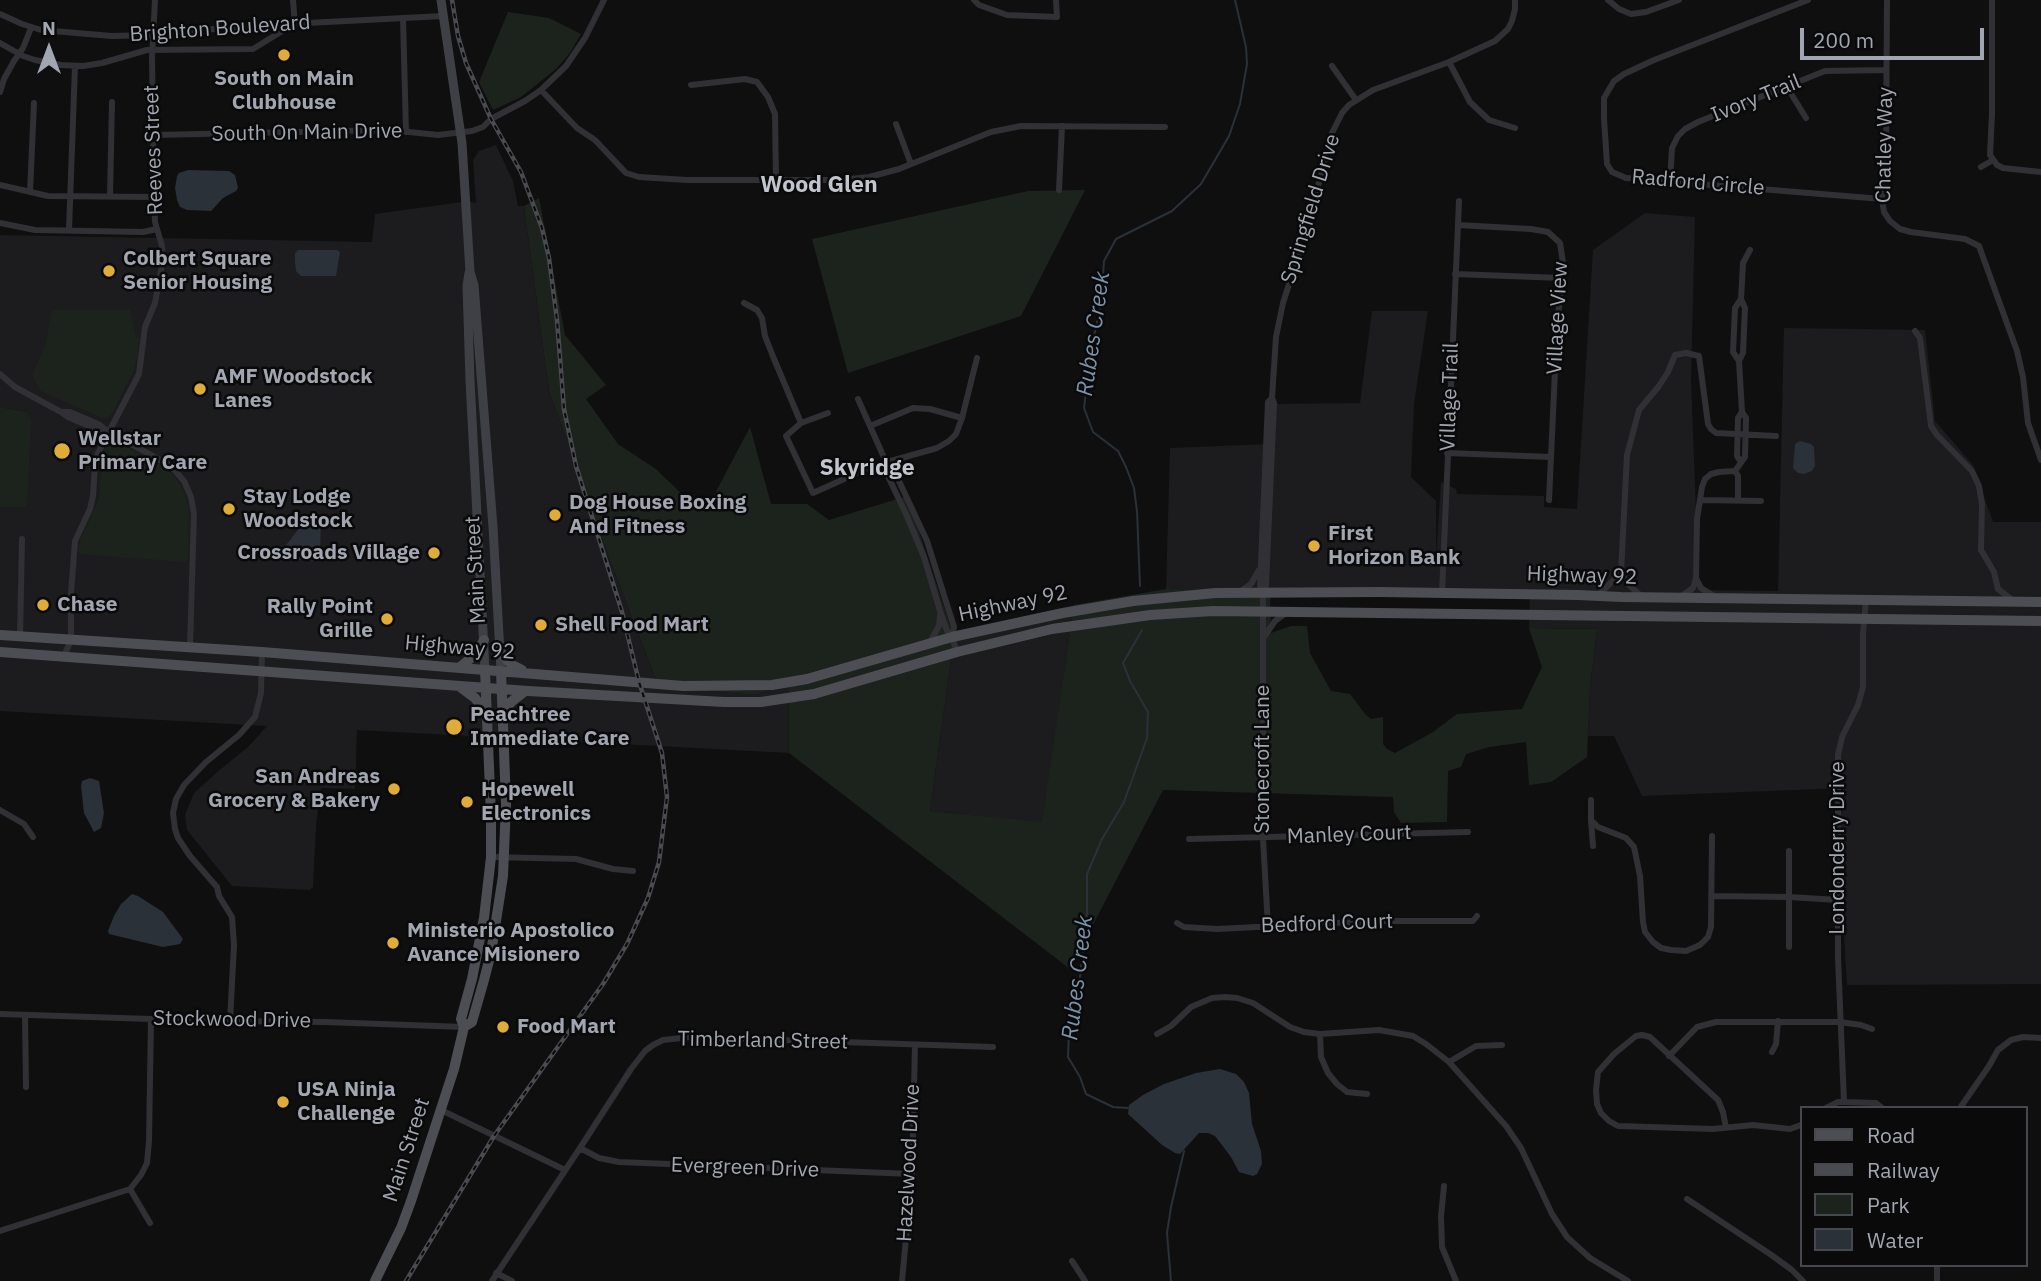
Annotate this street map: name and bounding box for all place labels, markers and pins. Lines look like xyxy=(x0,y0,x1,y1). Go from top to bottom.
marker: South on Main Clubhouse xyxy=(276,47,292,63)
place label: South on Main Clubhouse xyxy=(214,66,354,116)
place label: Colbert Square Senior Housing xyxy=(123,246,272,296)
marker: Colbert Square Senior Housing xyxy=(101,263,117,279)
place label: AMF Woodstock Lanes xyxy=(214,364,372,414)
marker: AMF Woodstock Lanes xyxy=(192,381,208,397)
place label: Wellstar Primary Care xyxy=(78,426,207,476)
marker: Wellstar Primary Care xyxy=(52,441,72,461)
place label: Stay Lodge Woodstock xyxy=(243,484,353,534)
place label: Dog House Boxing And Fitness xyxy=(569,490,746,540)
marker: Stay Lodge Woodstock xyxy=(221,501,237,517)
marker: Dog House Boxing And Fitness xyxy=(547,507,563,523)
place label: First Horizon Bank xyxy=(1328,521,1460,571)
marker: First Horizon Bank xyxy=(1306,538,1322,554)
place label: Crossroads Village xyxy=(237,540,420,566)
marker: Crossroads Village xyxy=(426,545,442,561)
place label: Chase xyxy=(57,592,118,618)
place label: Rally Point Grille xyxy=(267,594,373,644)
marker: Chase xyxy=(35,597,51,613)
marker: Rally Point Grille xyxy=(379,611,395,627)
place label: Shell Food Mart xyxy=(555,612,709,638)
marker: Shell Food Mart xyxy=(533,617,549,633)
place label: Peachtree Immediate Care xyxy=(470,702,630,752)
marker: Peachtree Immediate Care xyxy=(444,717,464,737)
place label: San Andreas Grocery & Bakery xyxy=(208,764,380,814)
place label: Hopewell Electronics xyxy=(481,777,591,827)
marker: San Andreas Grocery & Bakery xyxy=(386,781,402,797)
marker: Hopewell Electronics xyxy=(459,794,475,810)
place label: Ministerio Apostolico Avance Misionero xyxy=(407,918,614,968)
marker: Ministerio Apostolico Avance Misionero xyxy=(385,935,401,951)
place label: Food Mart xyxy=(517,1014,616,1040)
marker: Food Mart xyxy=(495,1019,511,1035)
place label: USA Ninja Challenge xyxy=(297,1077,396,1127)
marker: USA Ninja Challenge xyxy=(275,1094,291,1110)

